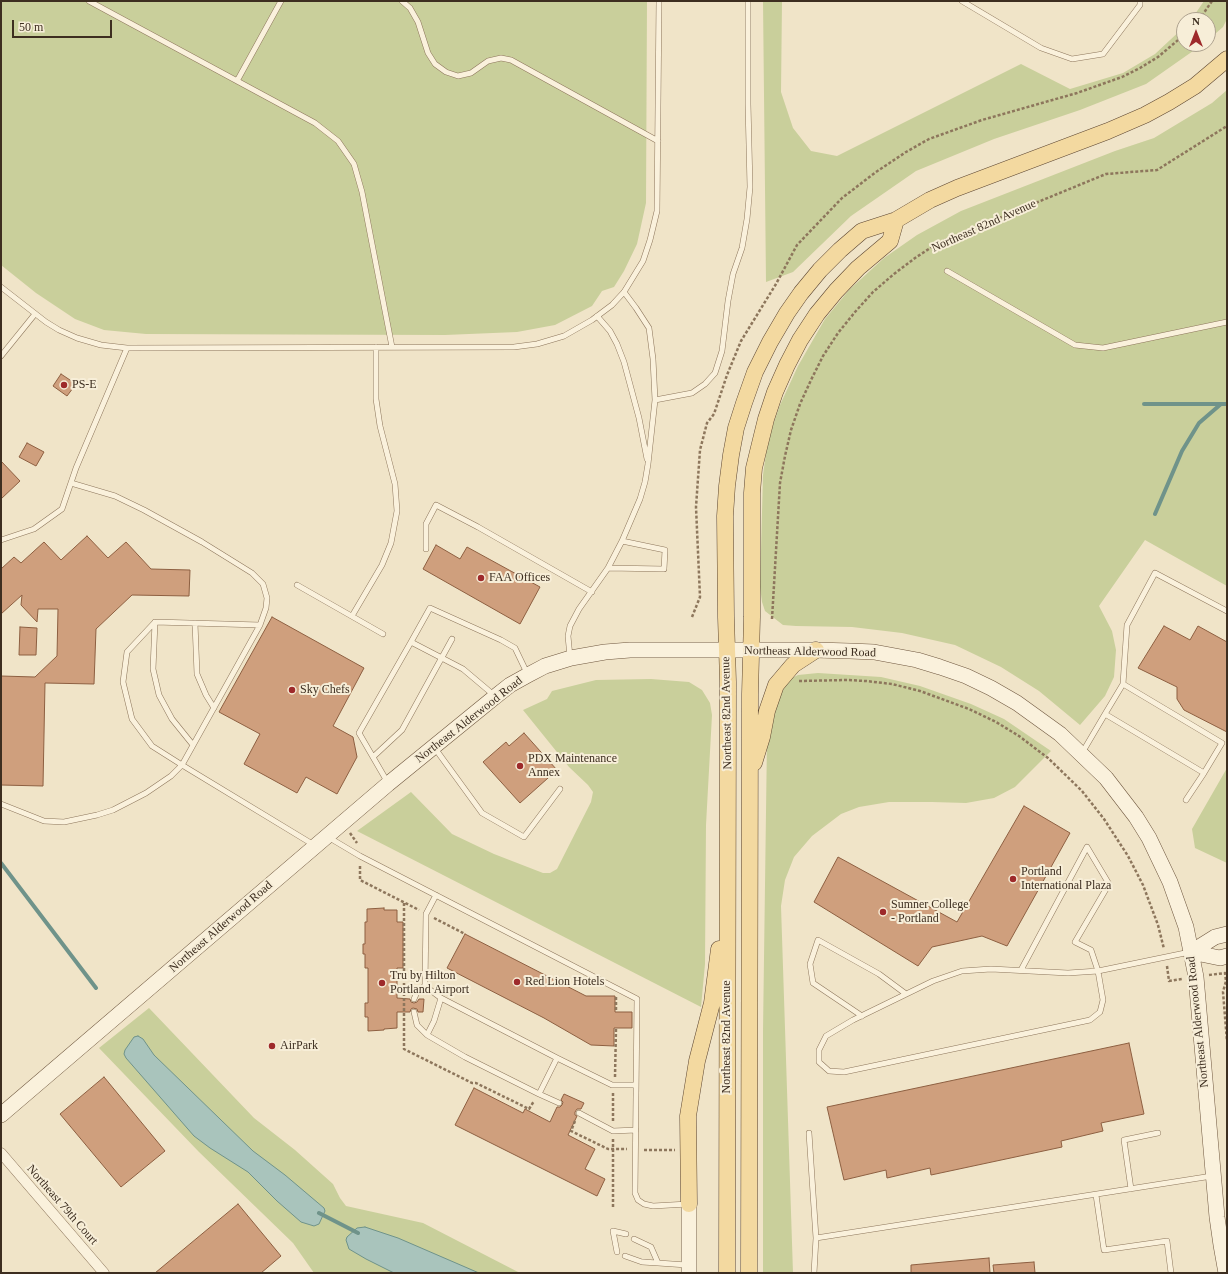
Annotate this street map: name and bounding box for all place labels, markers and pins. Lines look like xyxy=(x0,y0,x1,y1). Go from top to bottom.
place label: PS-E xyxy=(72,378,97,392)
marker: PS-E xyxy=(59,380,69,390)
place label: FAA Offices xyxy=(489,571,550,585)
marker: FAA Offices xyxy=(476,573,486,583)
place label: Sky Chefs xyxy=(300,683,350,697)
marker: Sky Chefs xyxy=(287,685,297,695)
place label: PDX Maintenance Annex xyxy=(528,752,617,780)
marker: PDX Maintenance Annex xyxy=(515,761,525,771)
place label: Portland International Plaza xyxy=(1021,865,1111,893)
marker: Portland International Plaza xyxy=(1008,874,1018,884)
place label: Sumner College - Portland xyxy=(891,898,969,926)
marker: Sumner College - Portland xyxy=(878,907,888,917)
place label: Tru by Hilton Portland Airport xyxy=(390,969,469,997)
place label: Red Lion Hotels xyxy=(525,975,604,989)
marker: Red Lion Hotels xyxy=(512,977,522,987)
marker: Tru by Hilton Portland Airport xyxy=(377,978,387,988)
place label: AirPark xyxy=(280,1039,318,1053)
marker: AirPark xyxy=(267,1041,277,1051)

